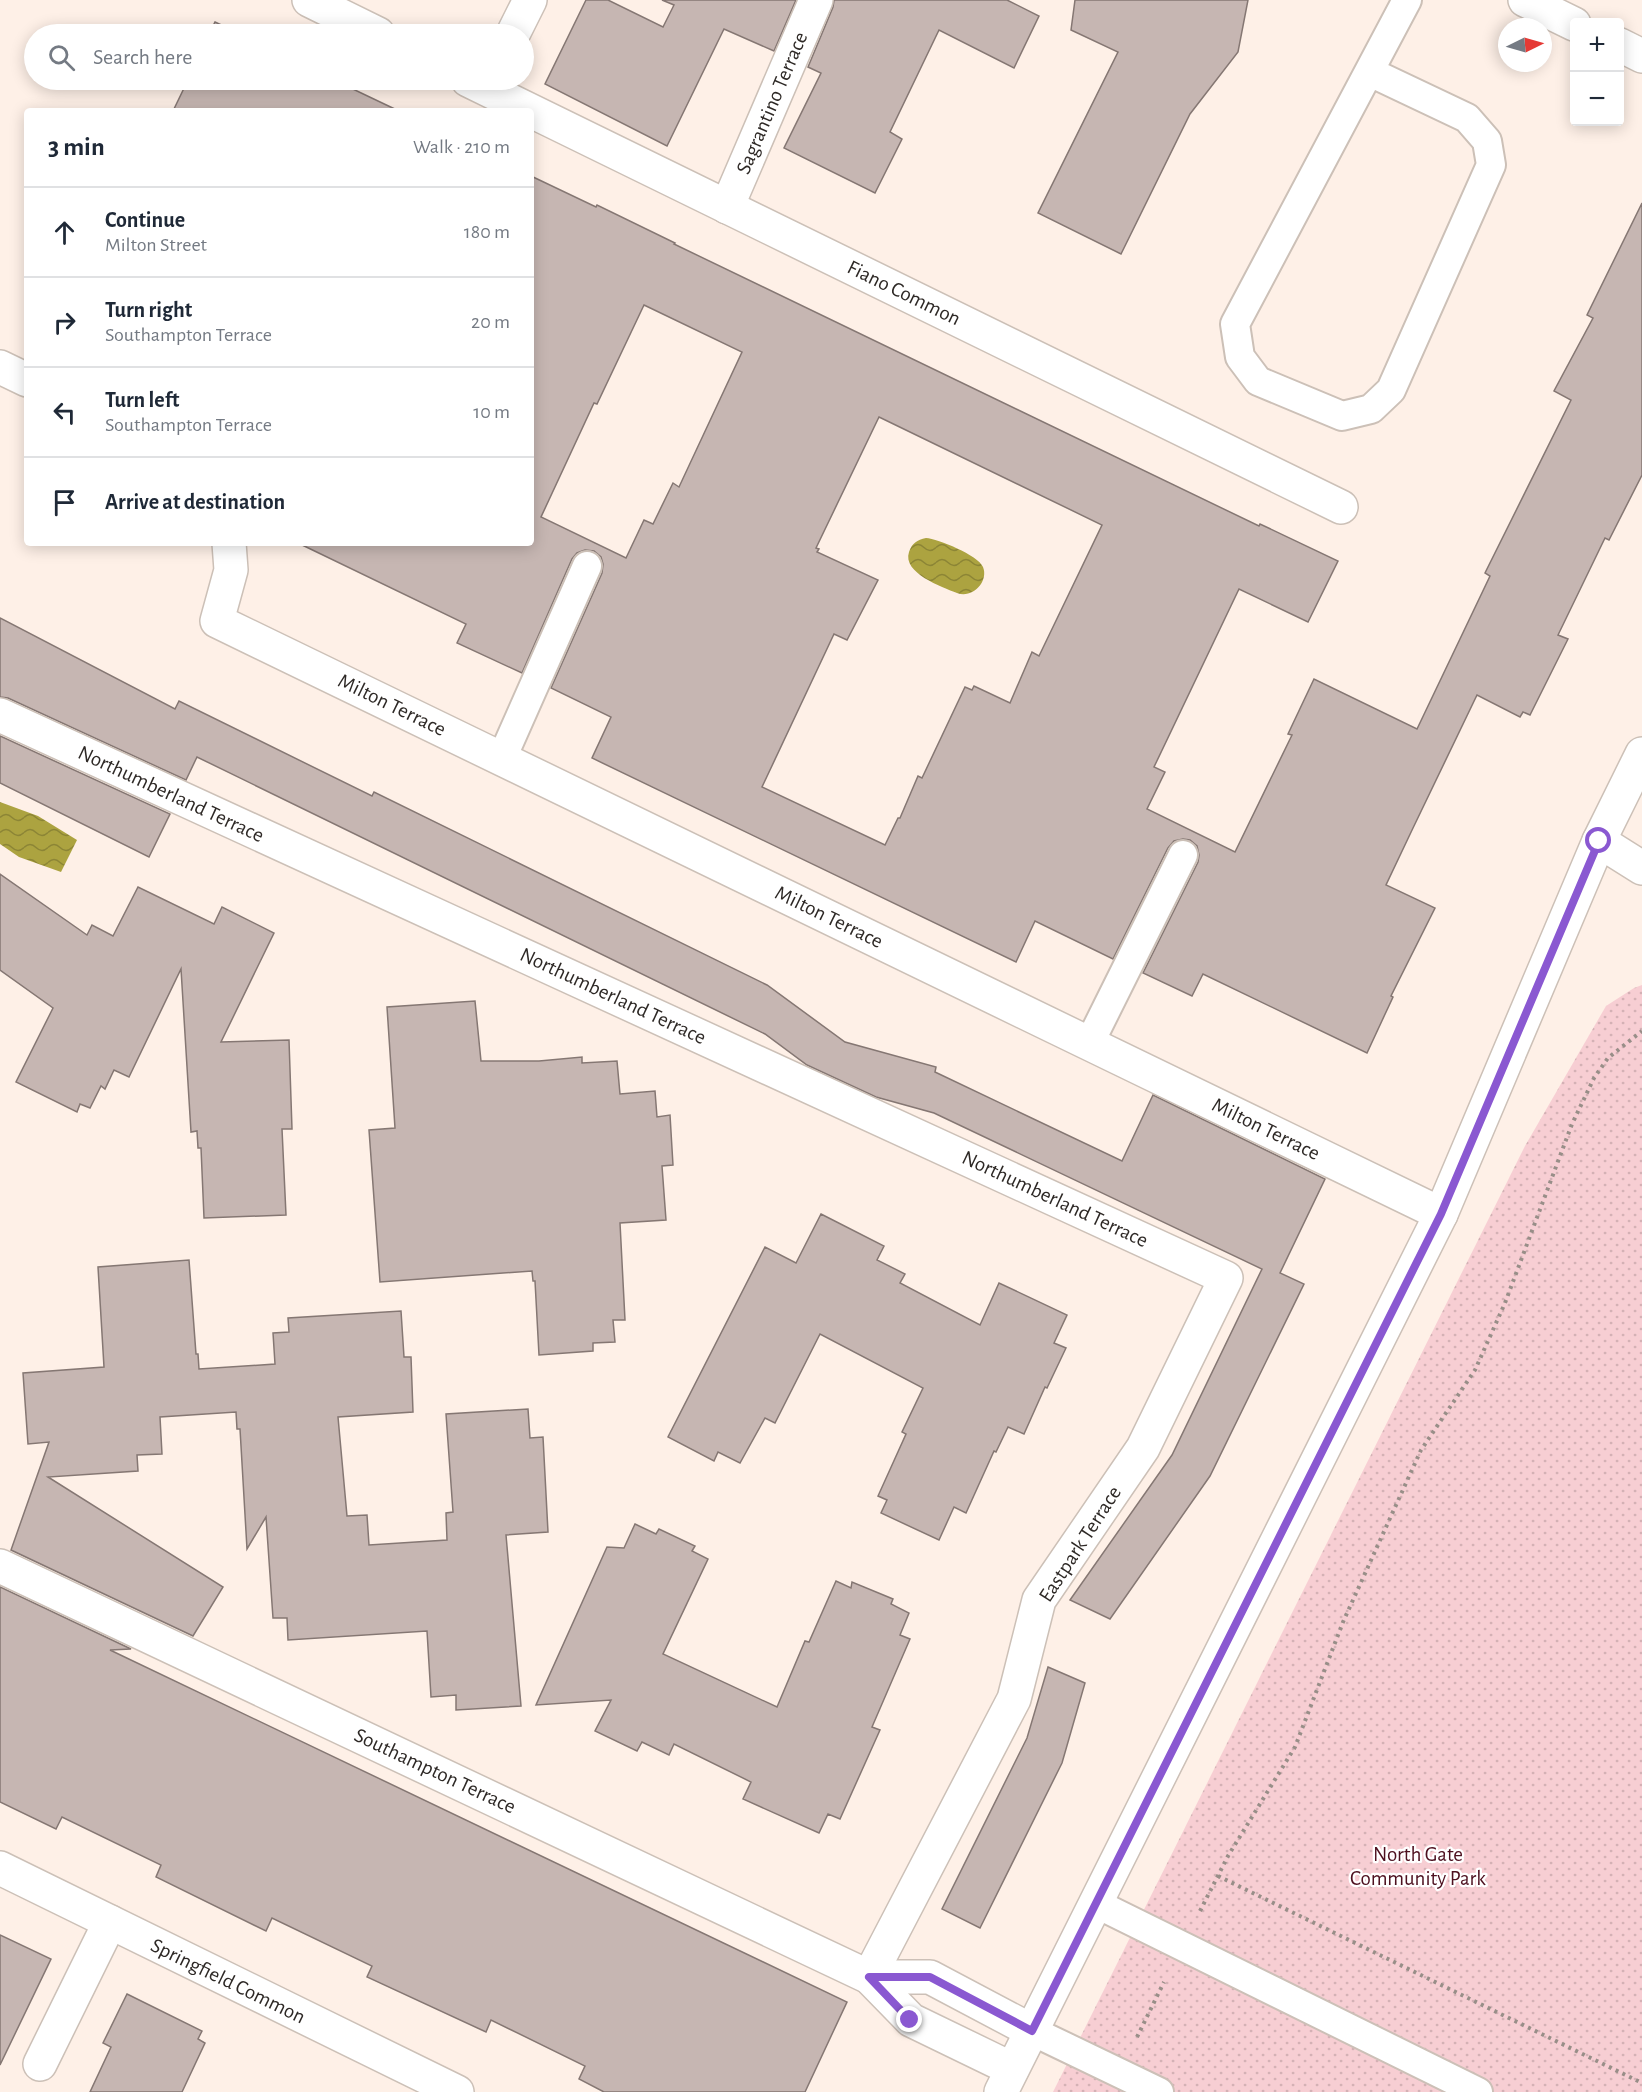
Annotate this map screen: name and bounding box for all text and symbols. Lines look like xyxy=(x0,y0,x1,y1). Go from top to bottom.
north arrow xyxy=(1498,18,1552,72)
map controls xyxy=(1570,18,1624,126)
button: + xyxy=(1570,18,1624,72)
search box xyxy=(24,24,534,90)
street label: Sagrantino Terrace xyxy=(733,29,811,177)
icon: search xyxy=(45,41,78,74)
text: Search here xyxy=(93,46,192,68)
button: − xyxy=(1570,72,1624,126)
text: 3 min xyxy=(48,134,105,160)
text: Walk · 210 m xyxy=(413,137,510,157)
text: Continue xyxy=(105,209,185,231)
icon: ahead xyxy=(48,216,81,249)
text: 180 m xyxy=(464,222,510,242)
text: Milton Street xyxy=(105,235,207,255)
street label: Fiano Common xyxy=(844,257,964,329)
text: Turn right xyxy=(105,299,192,321)
icon: right xyxy=(48,306,81,339)
text: 20 m xyxy=(471,312,510,332)
text: Southampton Terrace xyxy=(105,325,272,345)
text: Turn left xyxy=(105,389,179,411)
icon: left xyxy=(48,396,81,429)
text: 10 m xyxy=(473,402,510,422)
text: Southampton Terrace xyxy=(105,415,272,435)
icon: arrive xyxy=(48,486,81,519)
text: Arrive at destination xyxy=(105,491,285,513)
street label: Milton Terrace xyxy=(335,670,449,740)
street label: Northumberland Terrace xyxy=(75,742,267,846)
route start xyxy=(1585,827,1611,853)
street label: Milton Terrace xyxy=(772,882,886,952)
street label: Northumberland Terrace xyxy=(517,944,709,1048)
street label: Milton Terrace xyxy=(1209,1094,1323,1164)
street label: Northumberland Terrace xyxy=(959,1147,1151,1251)
street label: Eastpark Terrace xyxy=(1035,1482,1125,1606)
street label: Southampton Terrace xyxy=(351,1724,519,1818)
park label: North Gate Community Park xyxy=(1350,1844,1486,1889)
street label: Springfield Common xyxy=(147,1934,309,2028)
route end xyxy=(896,2006,922,2032)

